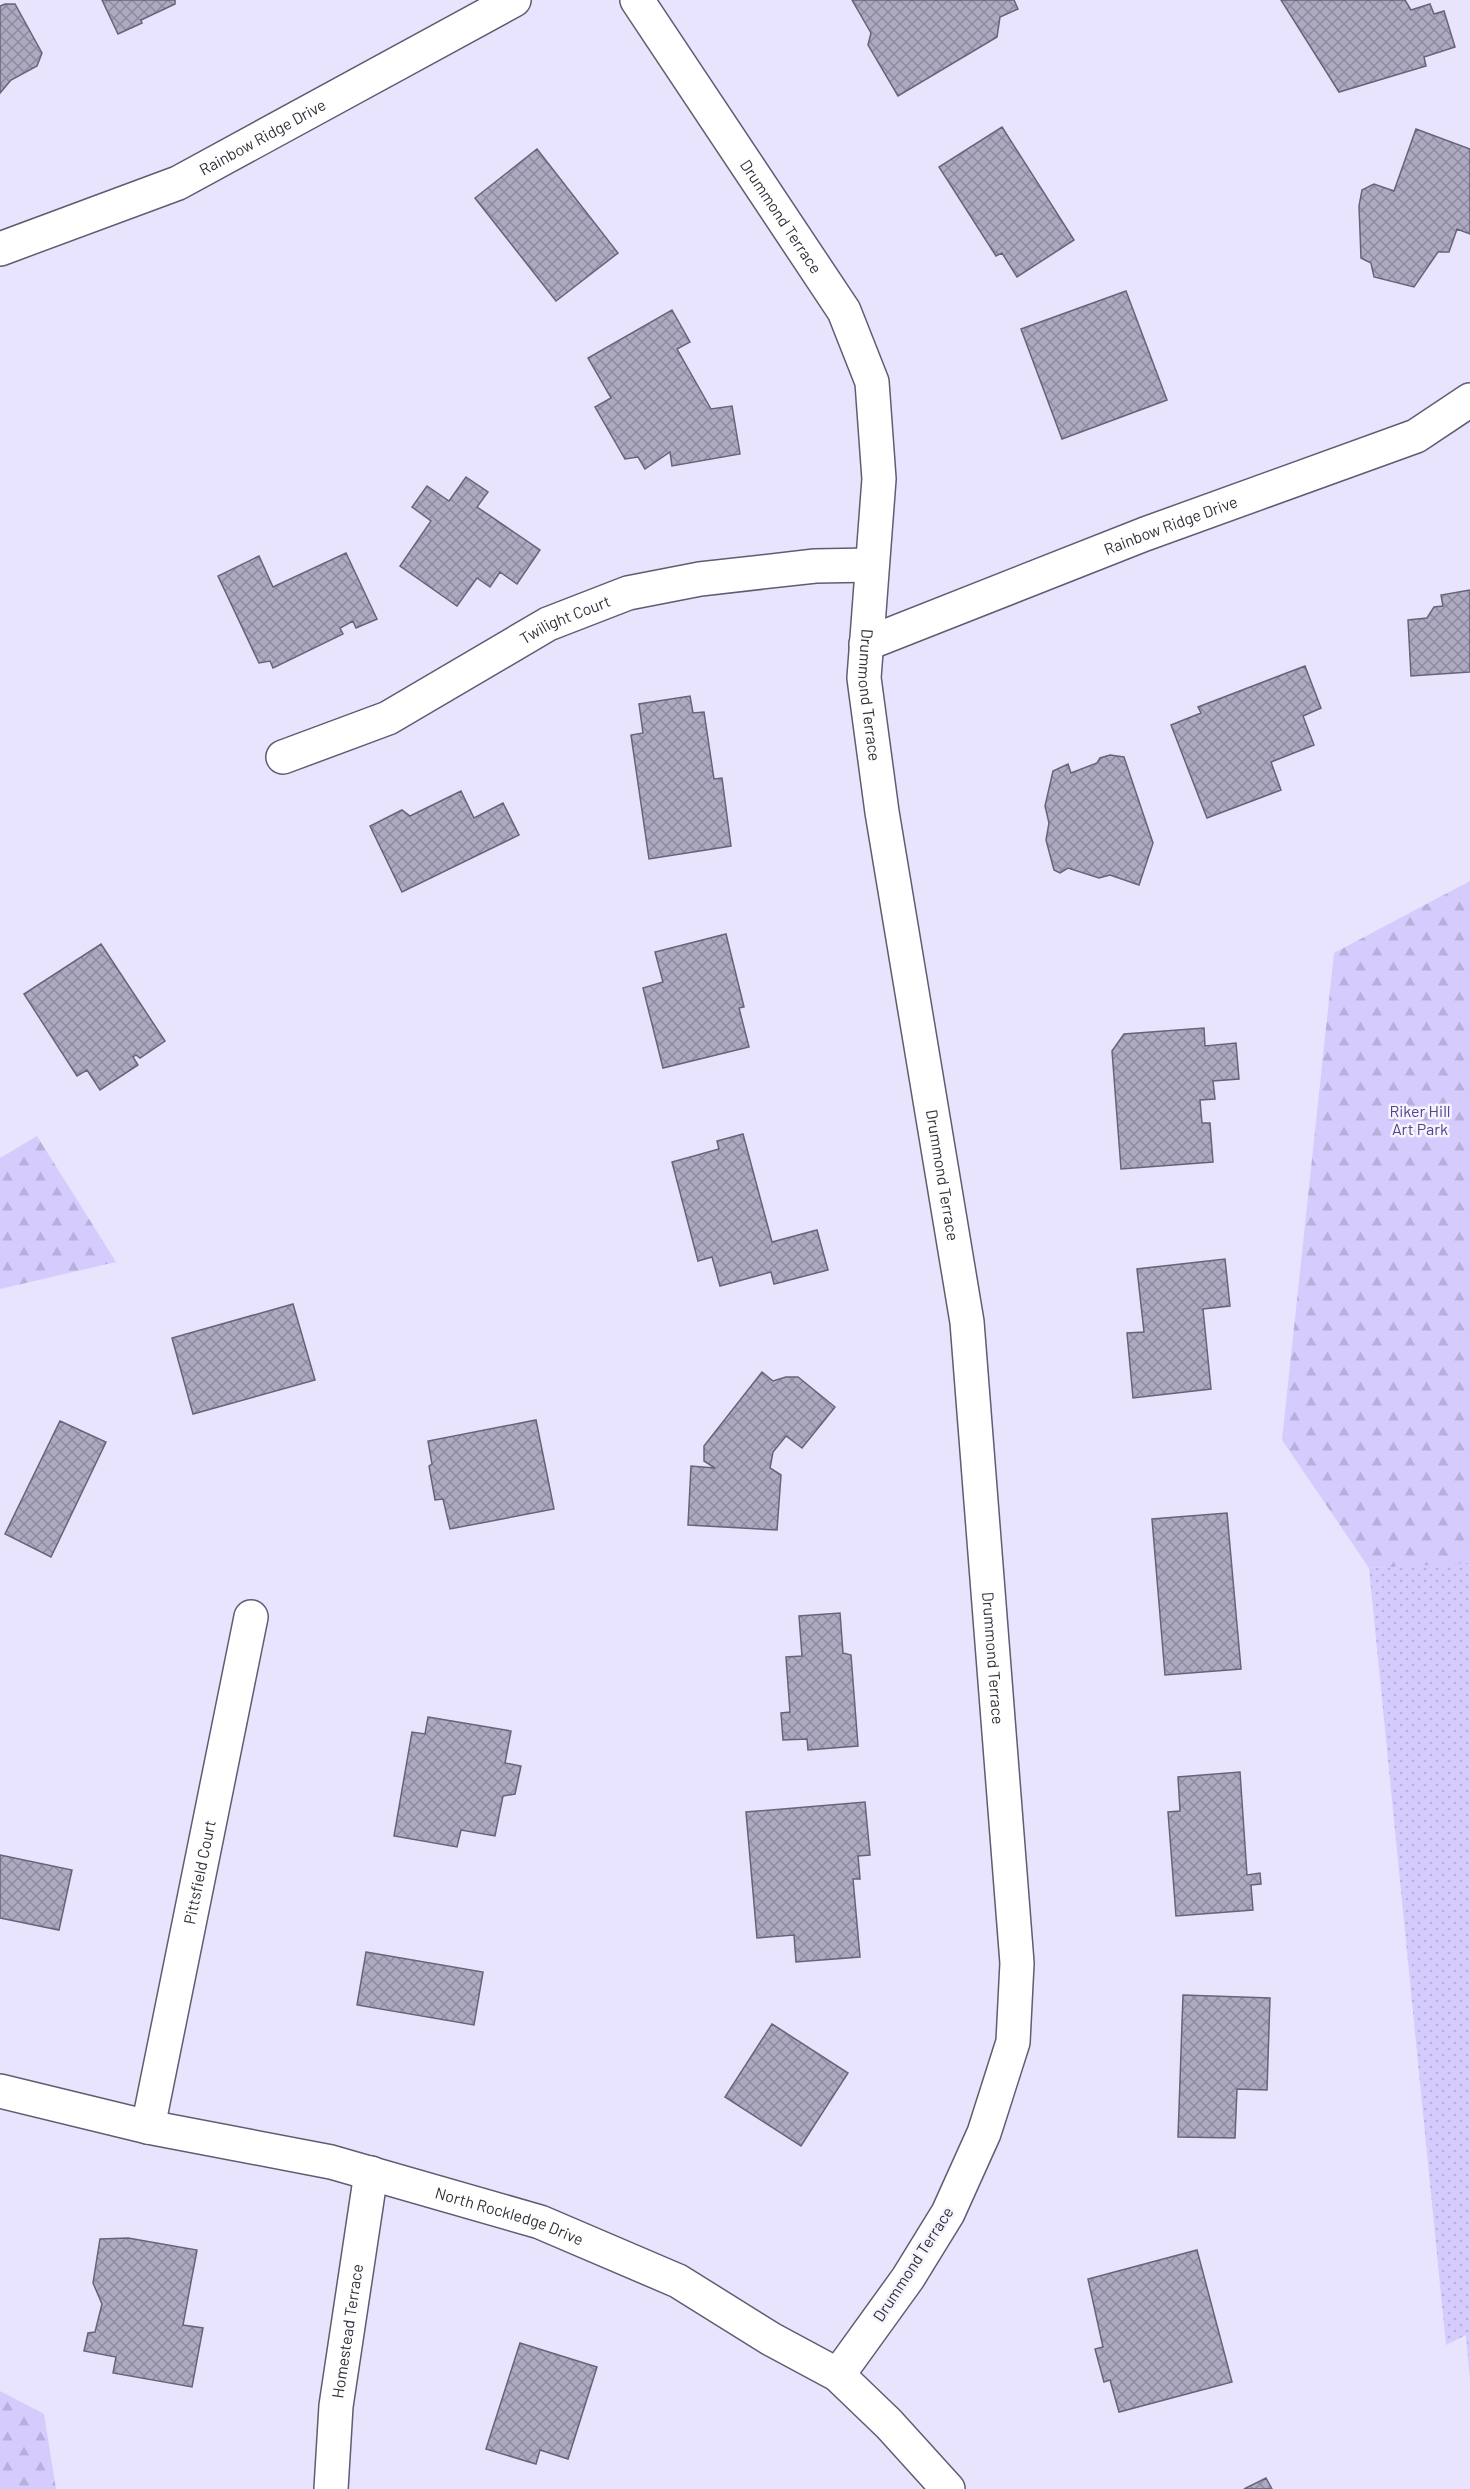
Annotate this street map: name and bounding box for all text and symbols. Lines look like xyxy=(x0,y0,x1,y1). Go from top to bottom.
street label: Rainbow Ridge Drive xyxy=(196,94,329,179)
street label: Drummond Terrace xyxy=(737,156,826,277)
street label: Rainbow Ridge Drive xyxy=(1101,491,1240,558)
street label: Twilight Court xyxy=(516,591,613,648)
street label: Drummond Terrace xyxy=(855,628,885,762)
park label: Riker Hill Art Park xyxy=(1389,1101,1451,1138)
street label: Drummond Terrace xyxy=(923,1108,963,1242)
street label: Drummond Terrace xyxy=(979,1591,1008,1725)
street label: Pittsfield Court xyxy=(179,1818,219,1926)
street label: North Rockledge Drive xyxy=(433,2182,587,2249)
street label: Drummond Terrace xyxy=(868,2203,957,2325)
street label: Homestead Terrace xyxy=(327,2262,366,2399)

